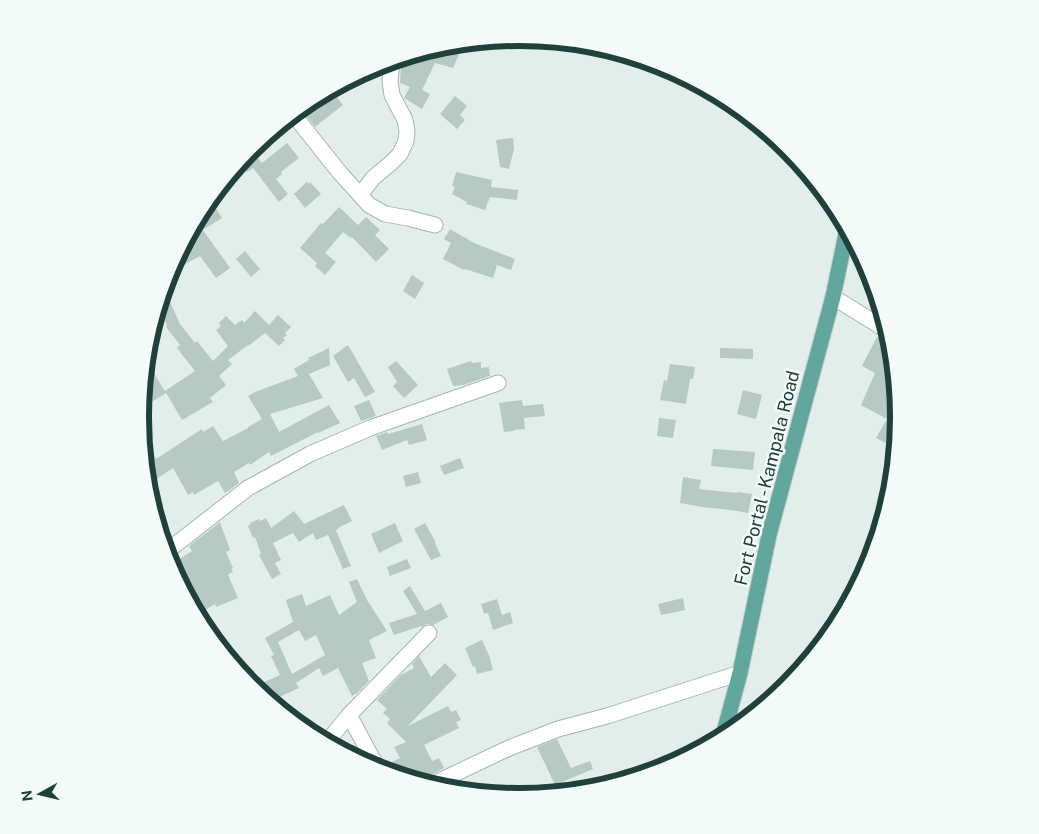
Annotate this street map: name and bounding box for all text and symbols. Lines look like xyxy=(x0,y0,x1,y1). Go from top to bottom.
street label: Fort Portal - Kampala Road xyxy=(730,368,803,587)
north arrow xyxy=(15,769,65,819)
text: N xyxy=(18,789,36,802)

